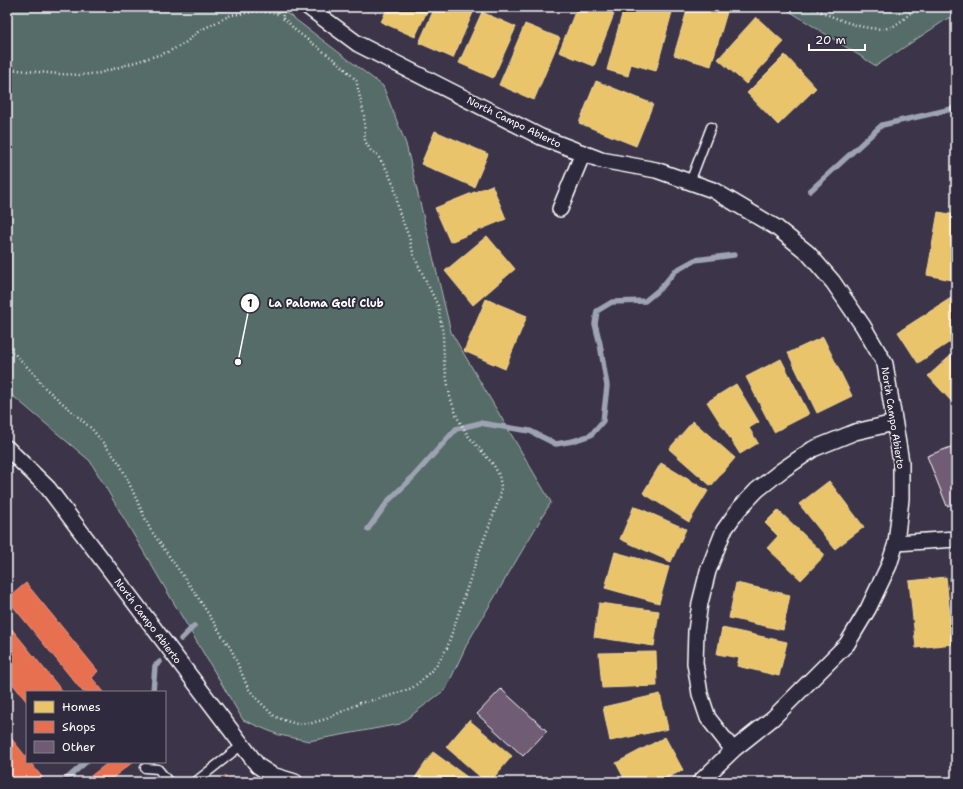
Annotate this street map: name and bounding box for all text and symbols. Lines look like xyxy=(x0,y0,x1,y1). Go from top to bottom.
scale bar xyxy=(809,26,865,52)
text: 20 m xyxy=(815,32,846,48)
street label: North Campo Abierto xyxy=(465,94,563,150)
callout: La Paloma Golf Club xyxy=(240,292,391,315)
text: 1 xyxy=(247,295,253,311)
text: La Paloma Golf Club xyxy=(268,296,384,311)
street label: North Campo Abierto xyxy=(878,366,908,470)
street label: North Campo Abierto xyxy=(112,576,184,666)
legend xyxy=(26,691,166,763)
text: Homes xyxy=(62,699,101,715)
text: Shops xyxy=(62,719,96,735)
text: Other xyxy=(62,739,96,755)

